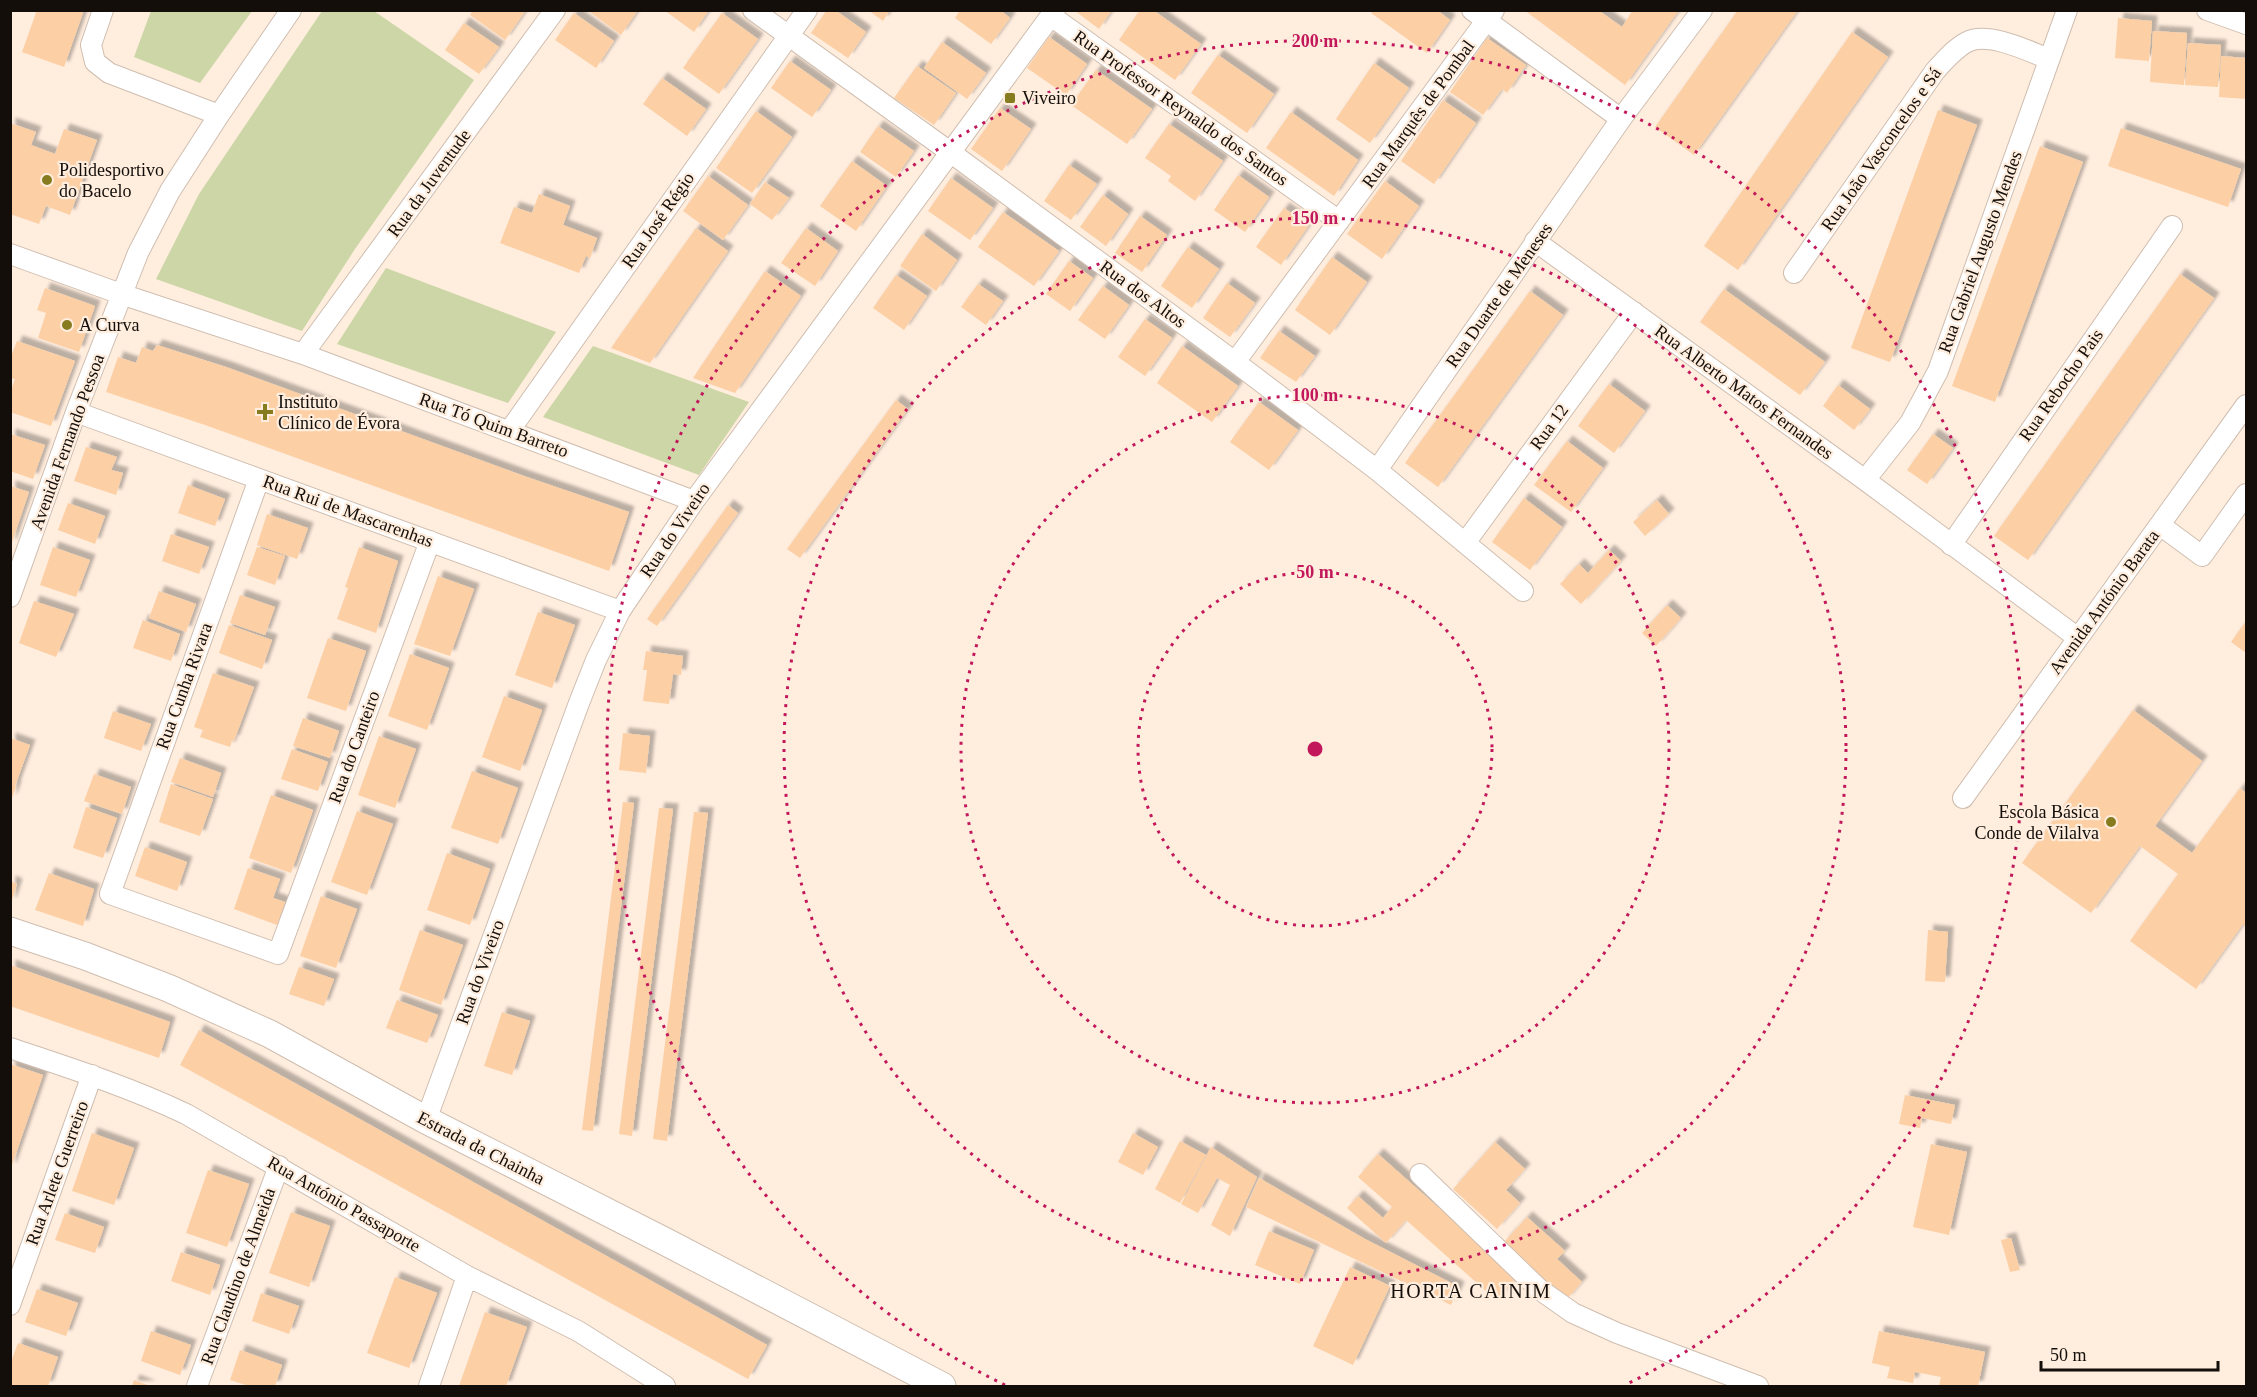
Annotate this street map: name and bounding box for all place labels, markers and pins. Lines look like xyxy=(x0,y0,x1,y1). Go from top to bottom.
place label: Viveiro xyxy=(1022,88,1076,108)
marker: Viveiro xyxy=(1003,91,1017,105)
place label: Polidesportivo do Bacelo xyxy=(59,160,164,201)
marker: Polidesportivo do Bacelo xyxy=(40,173,54,187)
place label: A Curva xyxy=(79,315,140,335)
marker: A Curva xyxy=(60,318,74,332)
place label: Instituto Clínico de Évora xyxy=(278,392,400,433)
marker: Instituto Clínico de Évora xyxy=(256,403,274,421)
centre of rings xyxy=(1305,739,1325,759)
place label: Escola Básica Conde de Vilalva xyxy=(1974,802,2099,843)
marker: Escola Básica Conde de Vilalva xyxy=(2104,815,2118,829)

